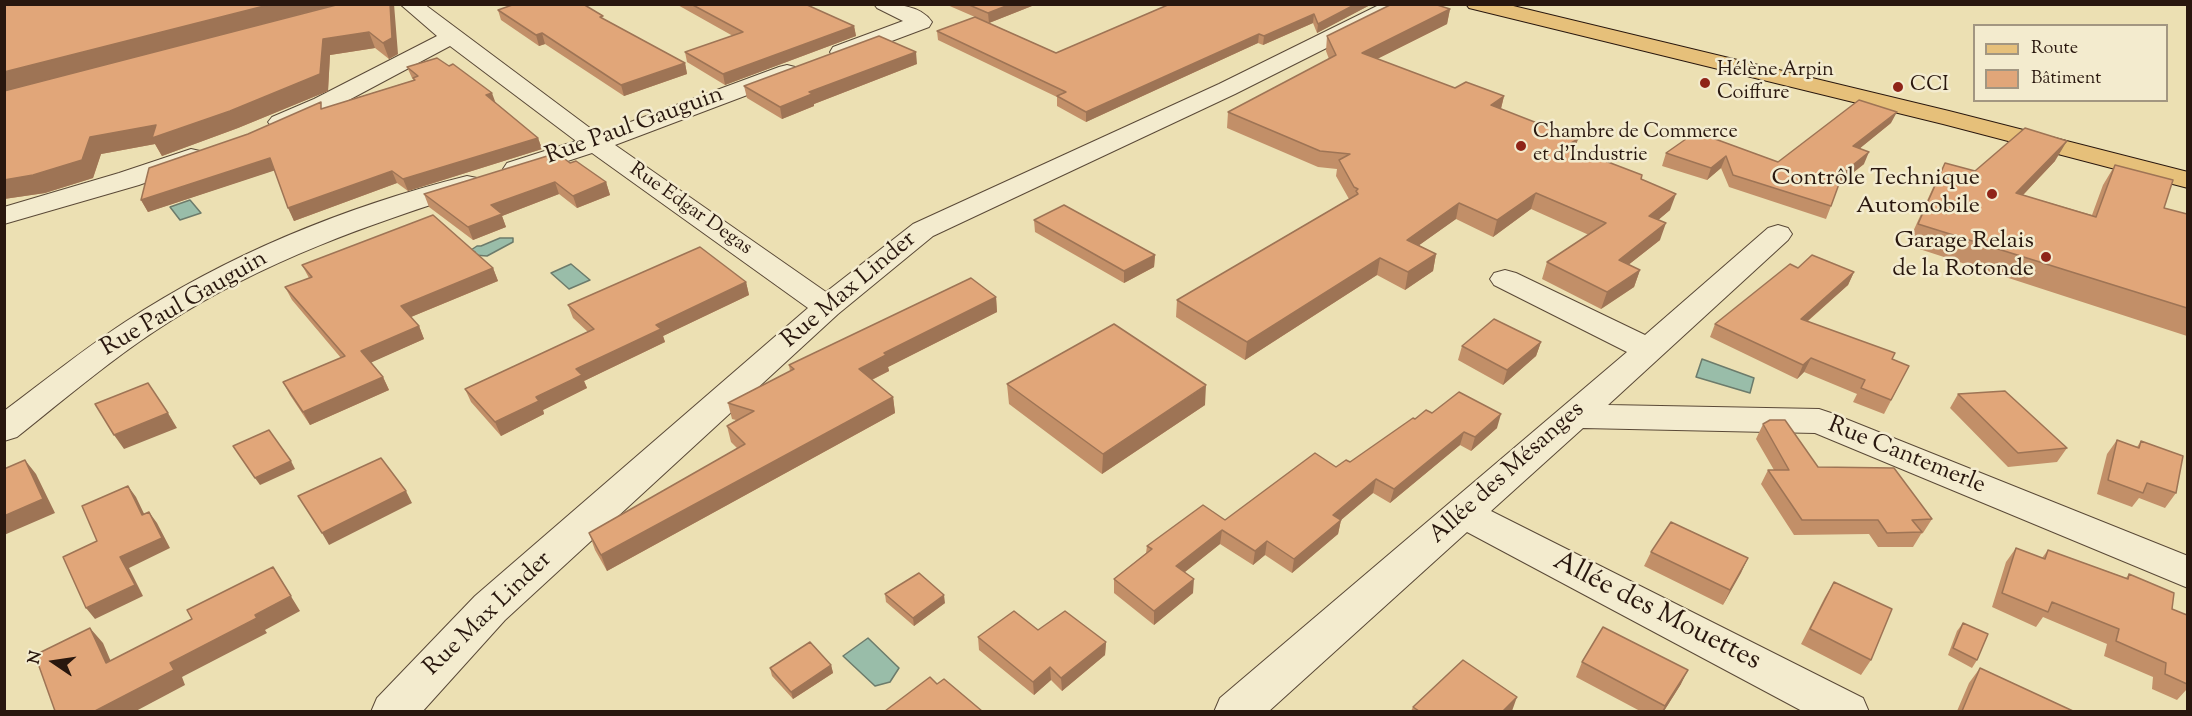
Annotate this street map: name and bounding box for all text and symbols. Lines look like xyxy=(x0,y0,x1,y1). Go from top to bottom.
legend xyxy=(1973,24,2168,102)
text: Route xyxy=(2031,36,2078,62)
place label: Hélène Arpin Coiffure xyxy=(1717,60,1834,107)
text: Bâtiment xyxy=(2031,66,2101,92)
place label: CCI xyxy=(1910,75,1949,99)
marker: Hélène Arpin Coiffure xyxy=(1698,76,1712,90)
marker: CCI xyxy=(1891,80,1905,94)
street label: Rue Paul Gauguin xyxy=(542,82,728,172)
place label: Chambre de Commerce et d'Industrie xyxy=(1533,122,1738,169)
marker: Chambre de Commerce et d'Industrie xyxy=(1514,139,1528,153)
street label: Rue Edgar Degas xyxy=(624,159,756,261)
place label: Contrôle Technique Automobile xyxy=(1771,166,1980,222)
marker: Contrôle Technique Automobile xyxy=(1985,187,1999,201)
street label: Rue Max Linder xyxy=(777,226,923,356)
place label: Garage Relais de la Rotonde xyxy=(1892,229,2034,285)
street label: Rue Paul Gauguin xyxy=(97,246,273,364)
marker: Garage Relais de la Rotonde xyxy=(2039,250,2053,264)
street label: Allée des Mésanges xyxy=(1425,397,1591,551)
street label: Rue Cantemerle xyxy=(1823,412,1989,502)
street label: Allée des Mouettes xyxy=(1547,546,1765,680)
street label: Rue Max Linder xyxy=(419,547,559,683)
north arrow xyxy=(24,632,84,692)
text: N xyxy=(23,649,49,667)

